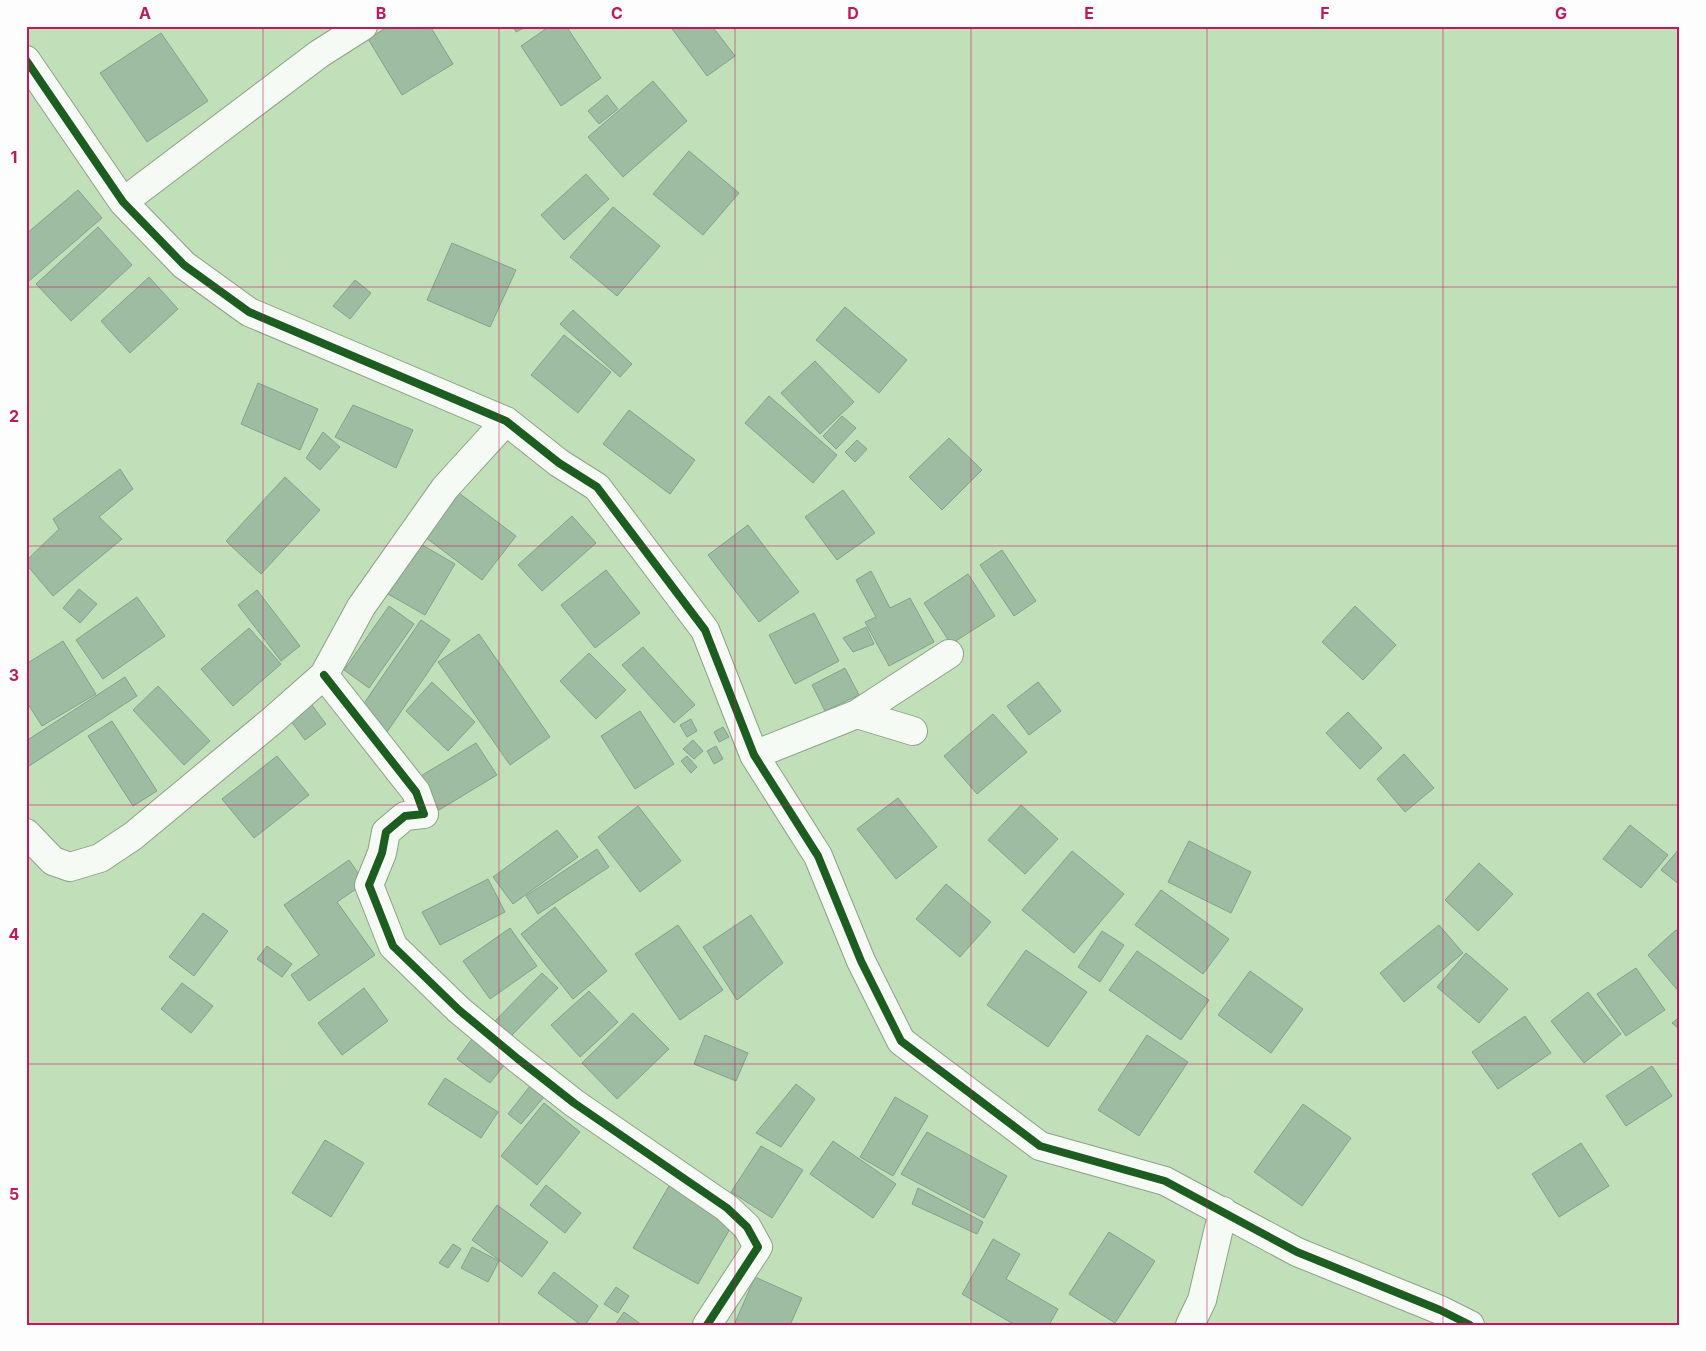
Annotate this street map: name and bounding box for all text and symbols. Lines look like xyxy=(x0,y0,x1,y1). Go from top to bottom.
text: A xyxy=(139,3,151,23)
text: B xyxy=(376,3,386,23)
text: C xyxy=(611,3,623,23)
text: D xyxy=(847,3,859,23)
text: E xyxy=(1084,3,1094,23)
text: F xyxy=(1320,3,1330,23)
text: G xyxy=(1555,3,1567,23)
text: 1 xyxy=(11,147,17,167)
text: 2 xyxy=(9,406,19,426)
text: 3 xyxy=(9,665,19,685)
text: 4 xyxy=(9,924,20,944)
text: 5 xyxy=(9,1184,19,1204)

